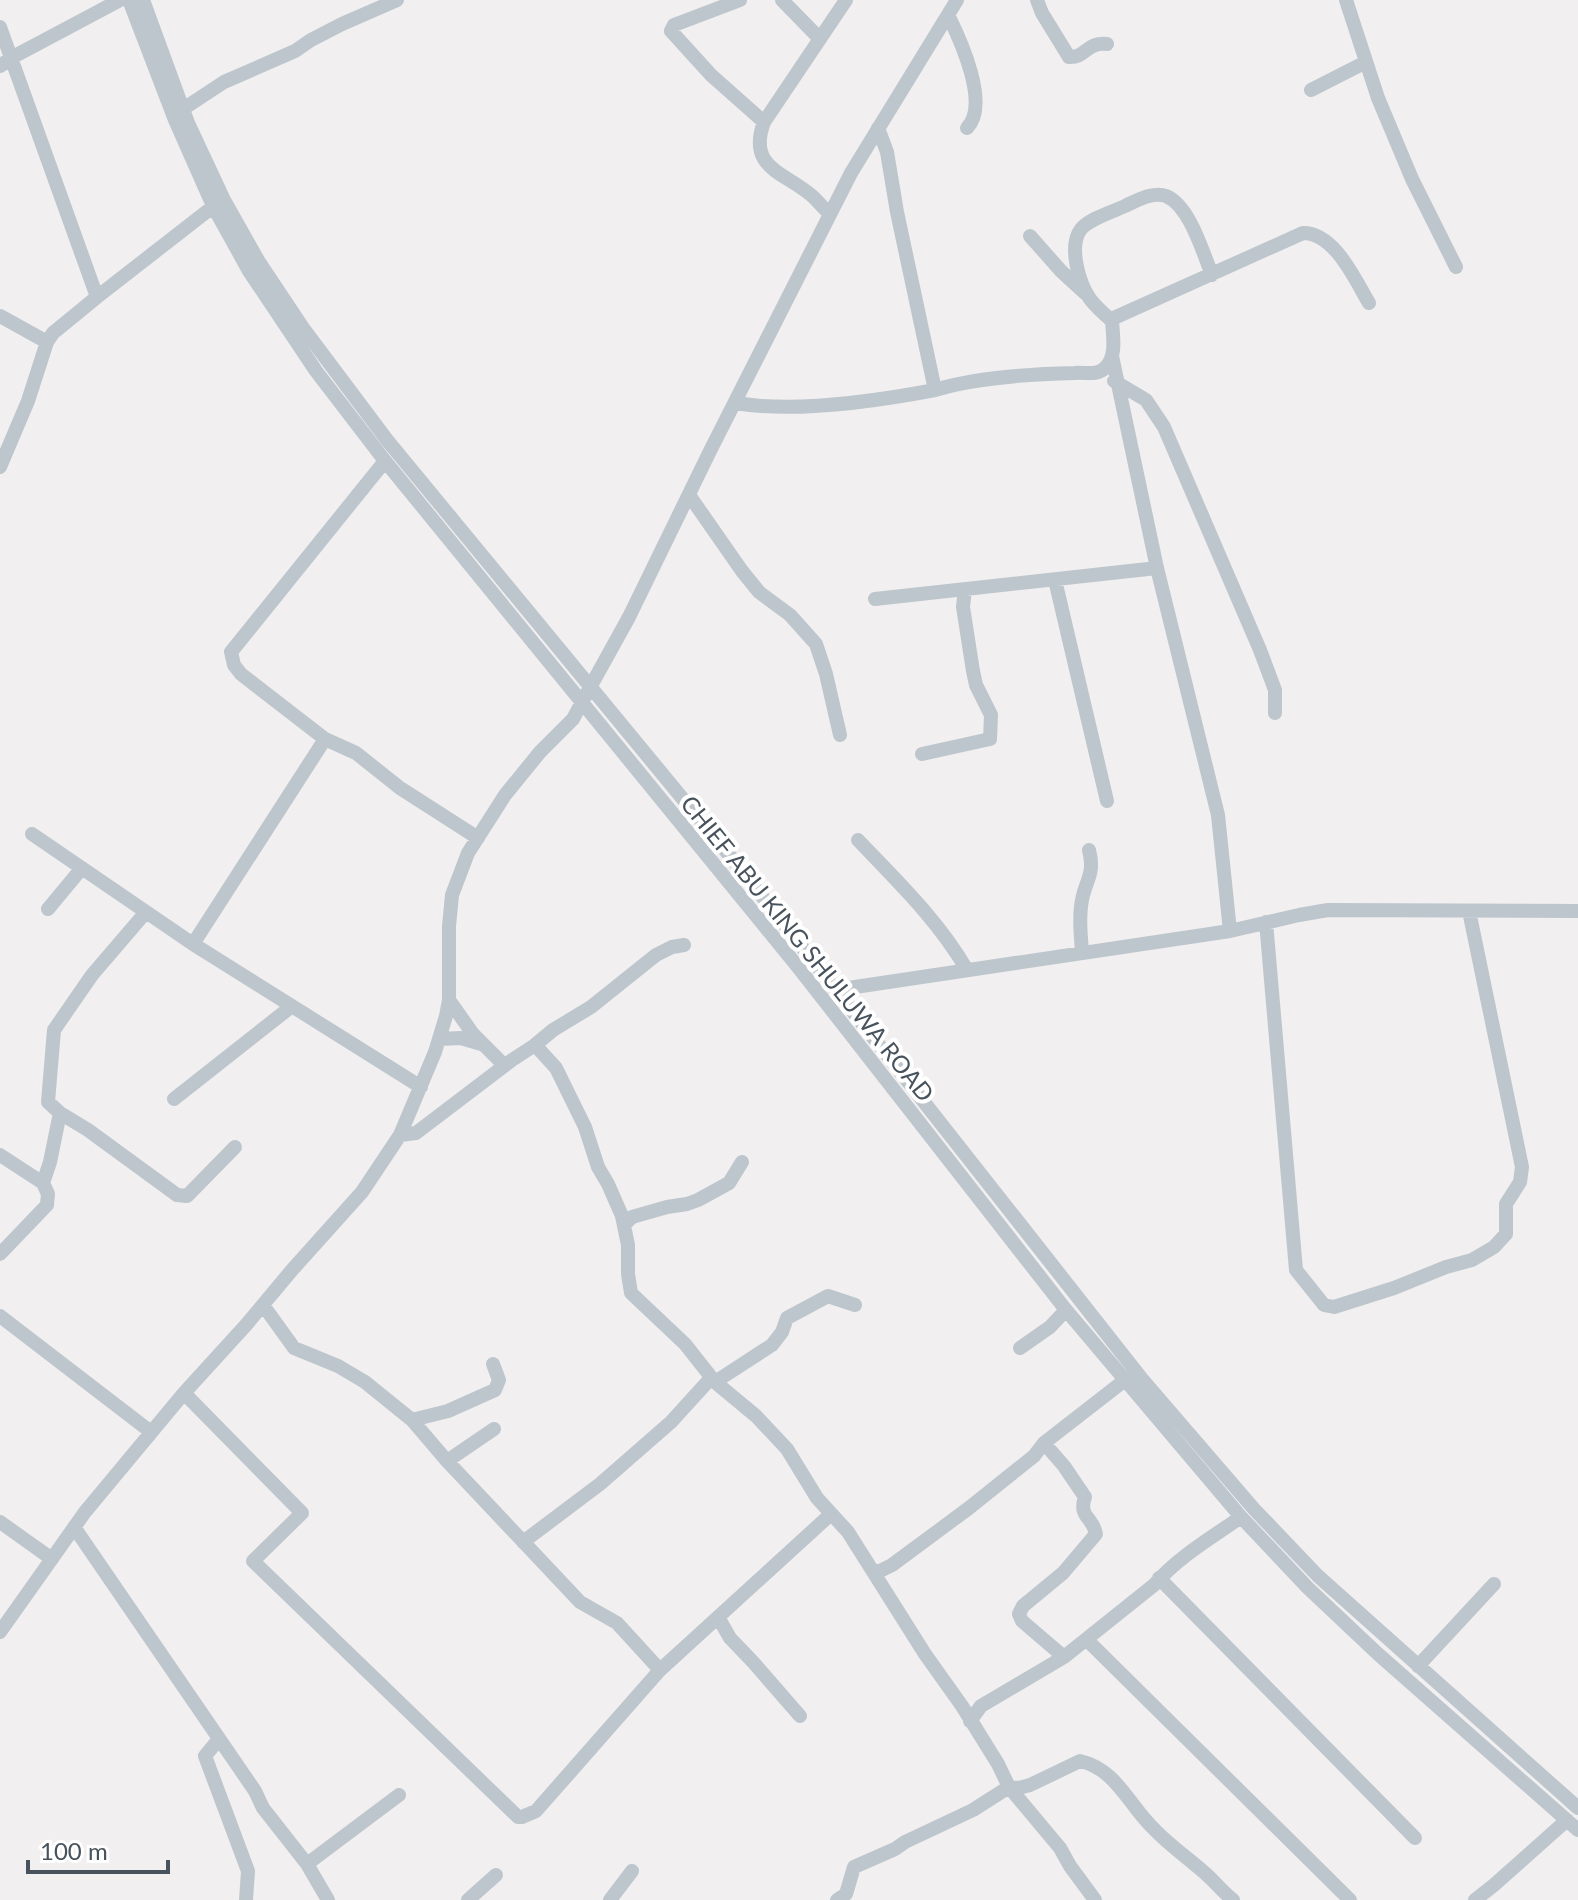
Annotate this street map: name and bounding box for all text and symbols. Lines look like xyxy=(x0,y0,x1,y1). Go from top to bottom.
street label: CHIEF ABU KING SHULUWA ROAD xyxy=(675,789,941,1107)
scale bar xyxy=(28,1824,168,1874)
text: 100 m xyxy=(40,1836,108,1865)

